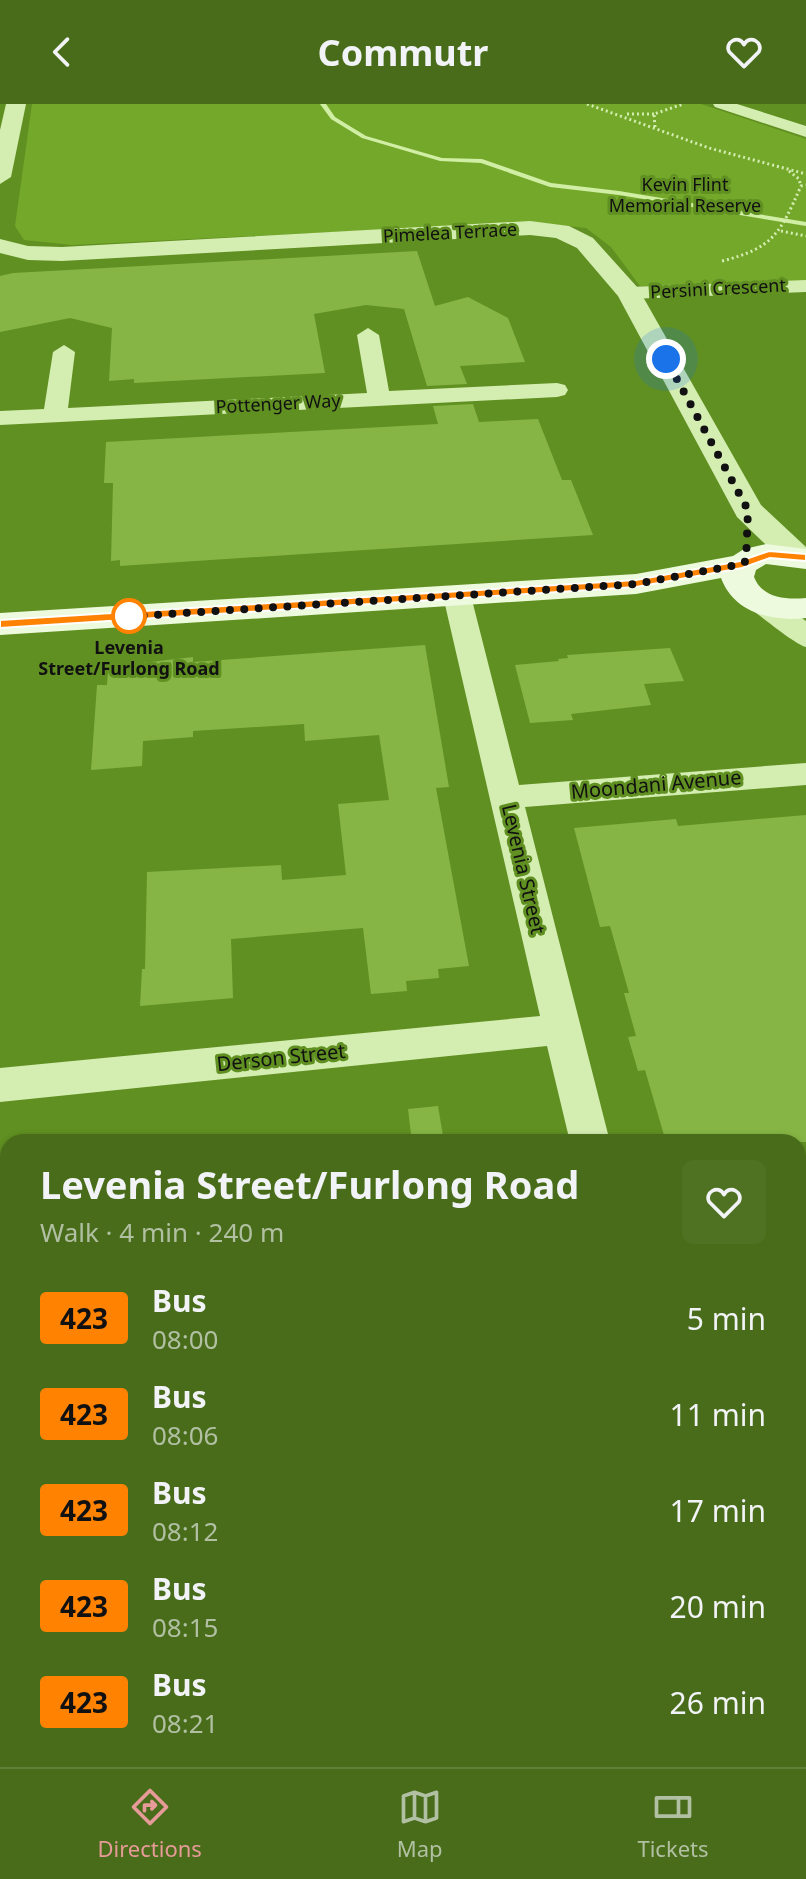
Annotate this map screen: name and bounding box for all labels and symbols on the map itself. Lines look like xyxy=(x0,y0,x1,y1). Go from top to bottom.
park label: Kevin Flint Memorial Reserve xyxy=(609,172,761,217)
street label: Pimelea Terrace xyxy=(382,216,518,248)
street label: Persini Crescent xyxy=(650,272,787,304)
your location xyxy=(646,339,686,379)
street label: Pottenger Way xyxy=(215,388,342,418)
marker: Levenia Street/Furlong Road xyxy=(112,599,146,633)
place label: Levenia Street/Furlong Road xyxy=(38,635,220,680)
street label: Moondani Avenue xyxy=(570,763,742,805)
street label: Levenia Street xyxy=(496,801,552,937)
street label: Derson Street xyxy=(215,1037,347,1077)

